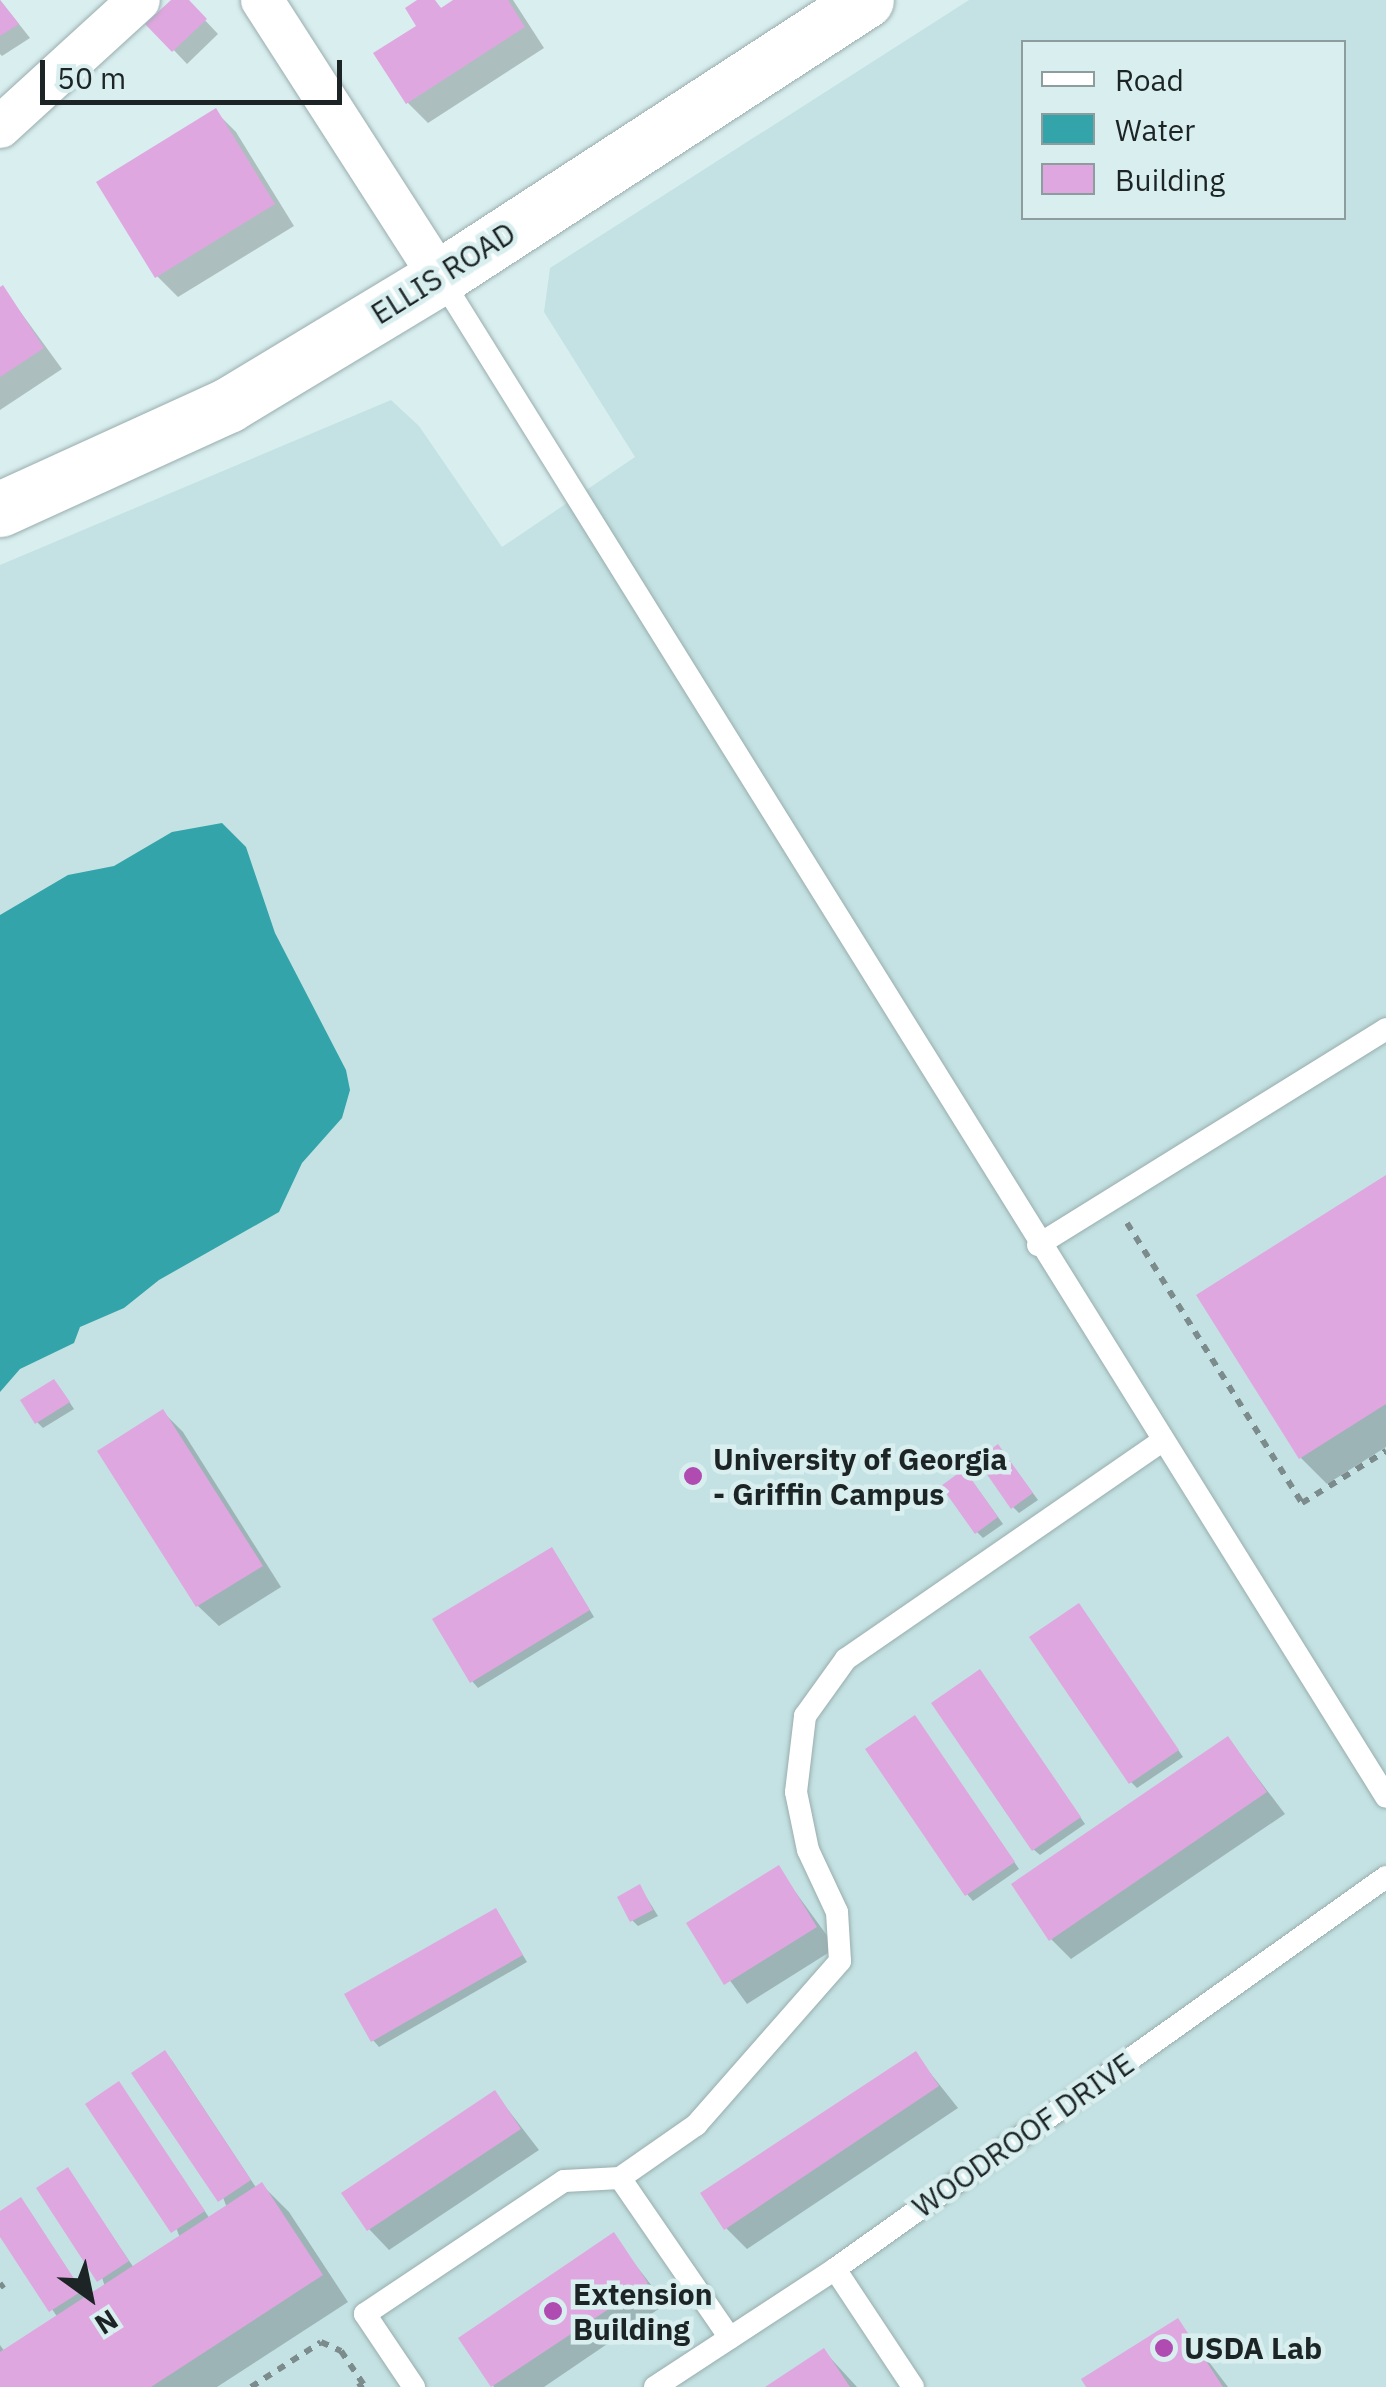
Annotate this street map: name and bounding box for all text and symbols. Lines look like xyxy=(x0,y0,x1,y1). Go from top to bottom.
scale bar xyxy=(45,40,348,102)
legend xyxy=(1021,40,1346,220)
text: 50 m xyxy=(57,58,126,97)
text: Road xyxy=(1115,60,1184,99)
text: Water xyxy=(1115,110,1195,149)
text: Building xyxy=(1115,160,1225,199)
street label: ELLIS ROAD xyxy=(364,215,522,331)
place label: University of Georgia - Griffin Campus xyxy=(713,1441,1007,1512)
marker: University of Georgia - Griffin Campus xyxy=(682,1465,704,1487)
street label: WOODROOF DRIVE xyxy=(906,2045,1140,2225)
north arrow xyxy=(40,2247,140,2347)
place label: Extension Building xyxy=(573,2276,713,2346)
marker: Extension Building xyxy=(542,2300,564,2322)
text: N xyxy=(88,2302,125,2344)
place label: USDA Lab xyxy=(1184,2330,1322,2366)
marker: USDA Lab xyxy=(1153,2337,1175,2359)

